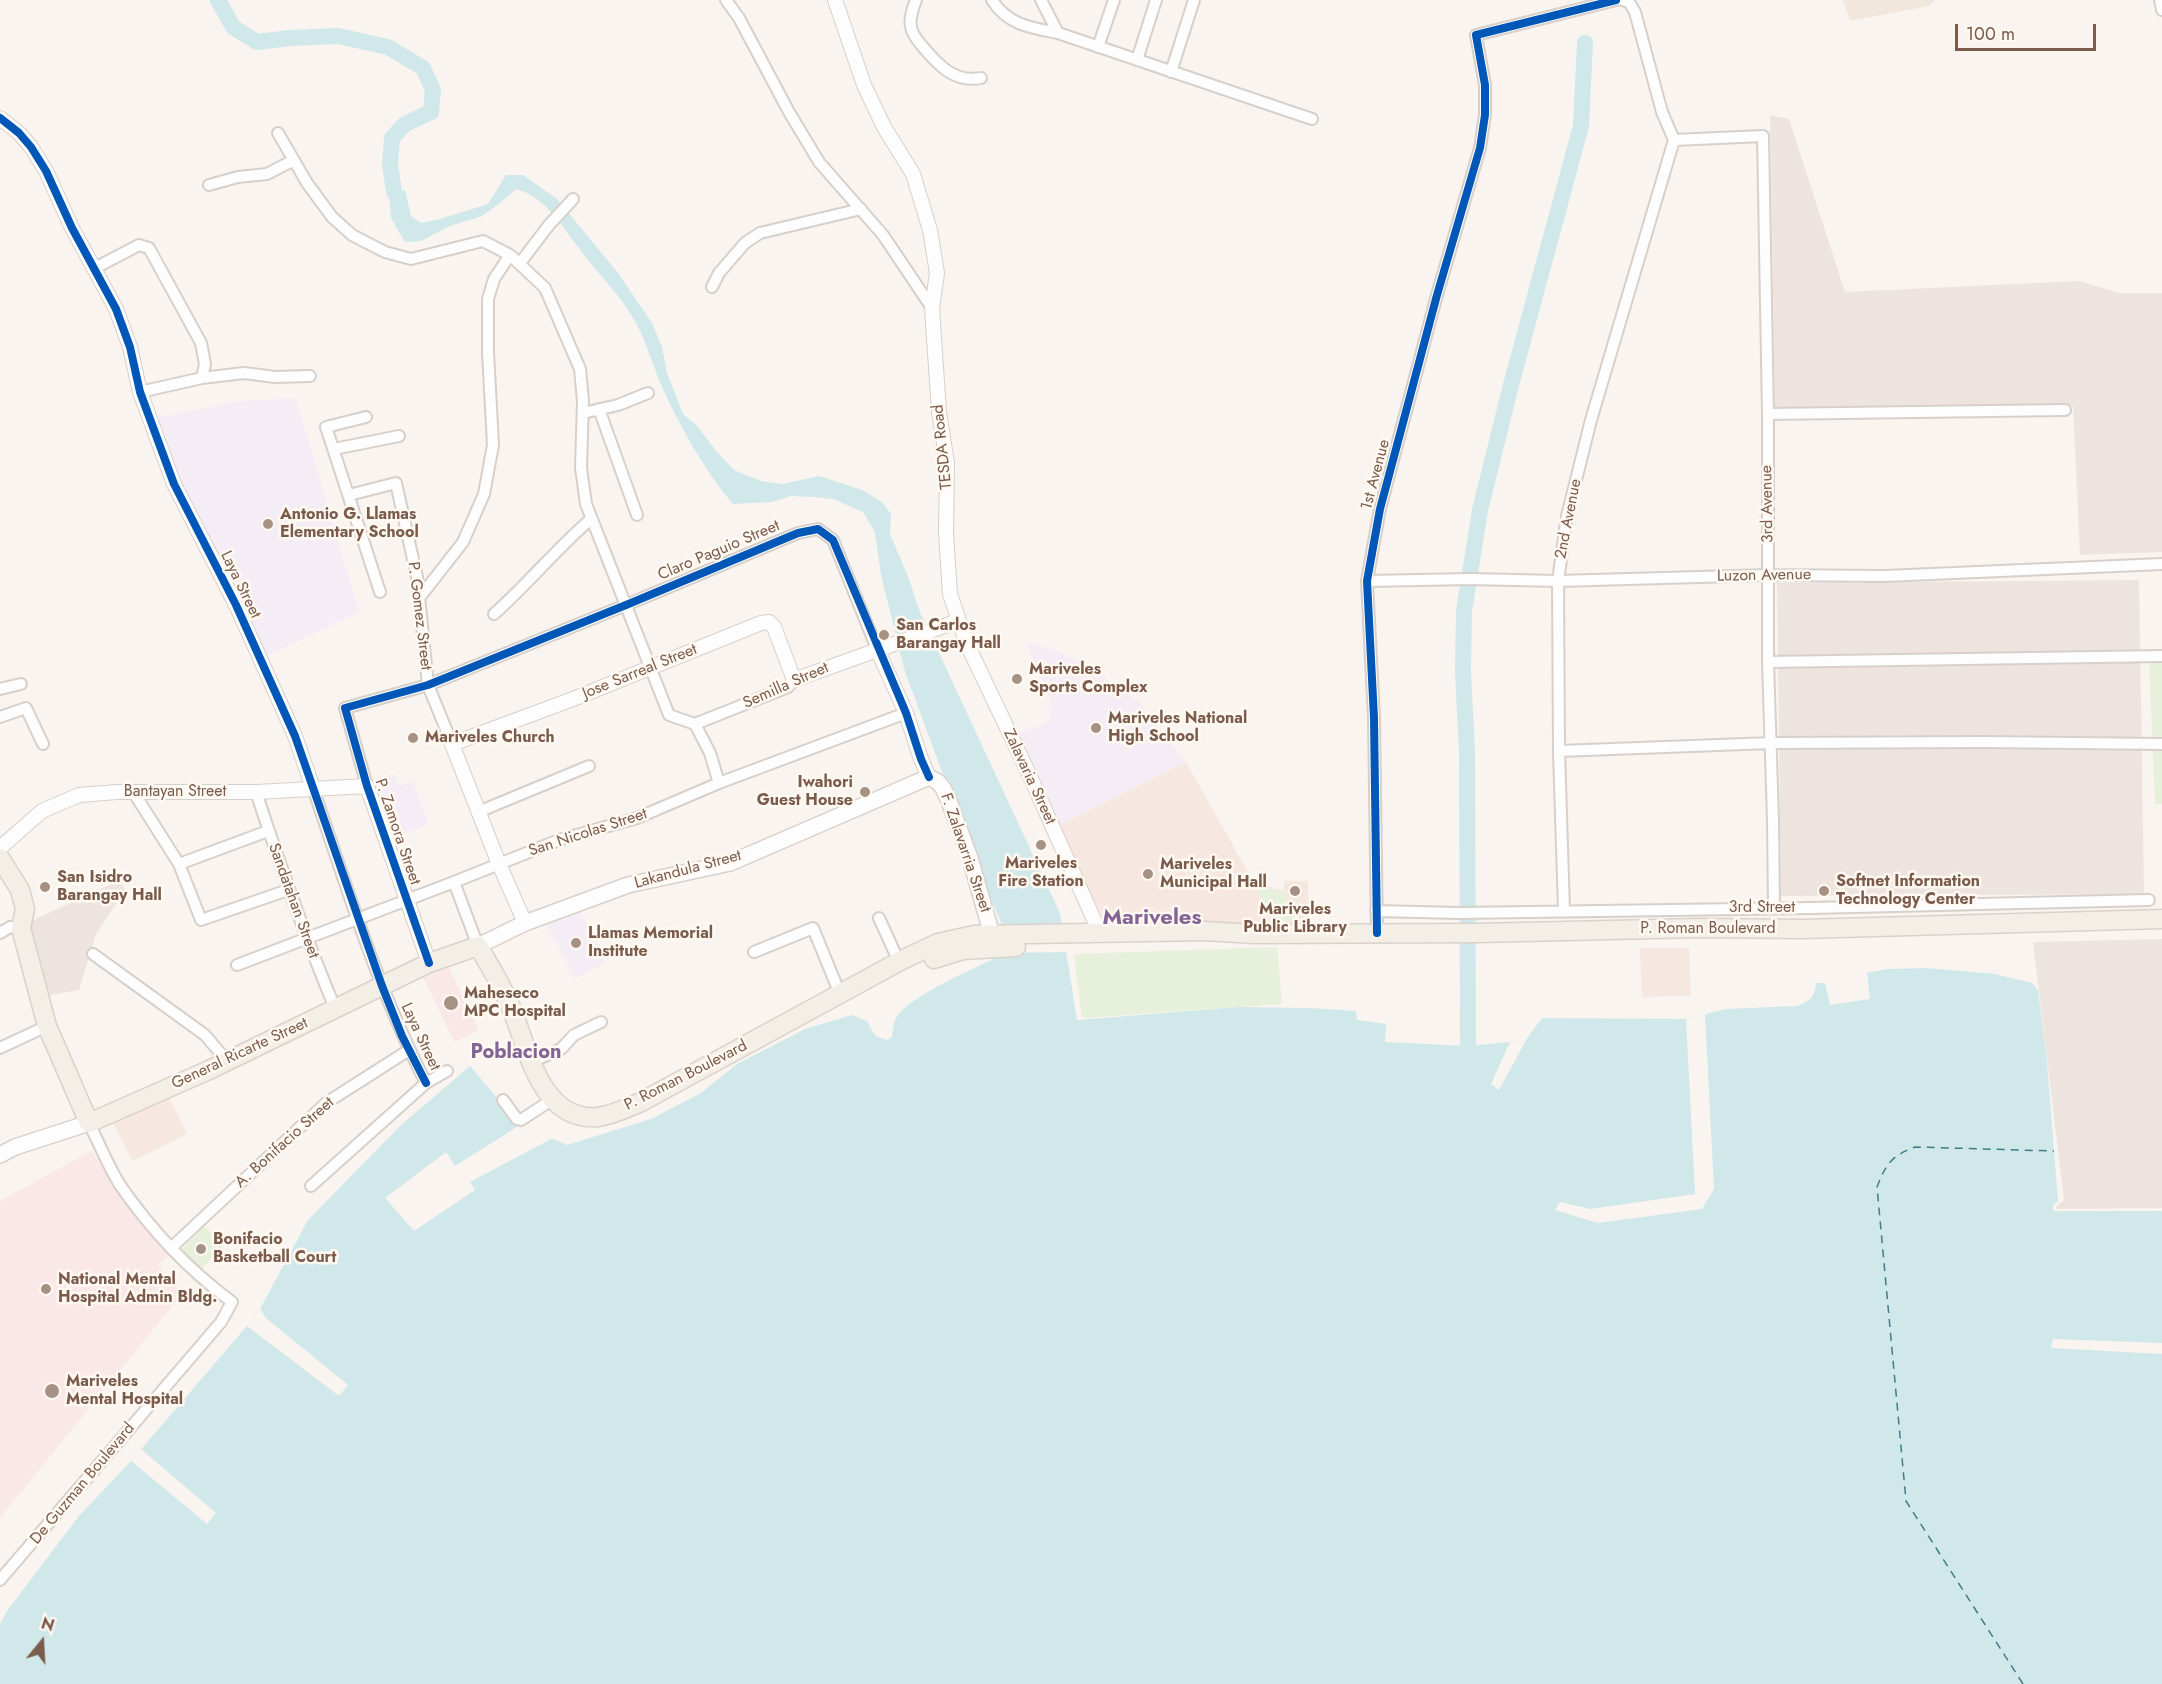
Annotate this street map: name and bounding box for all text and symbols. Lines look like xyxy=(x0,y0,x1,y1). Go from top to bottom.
scale bar xyxy=(1958,12,2099,50)
text: 100 m xyxy=(1966,21,2015,47)
street label: TESDA Road xyxy=(929,404,957,490)
street label: 1st Avenue xyxy=(1357,438,1395,512)
street label: 3rd Avenue xyxy=(1758,465,1778,543)
street label: 2nd Avenue xyxy=(1552,477,1586,561)
place label: Antonio G. Llamas Elementary School xyxy=(280,505,419,543)
marker: Antonio G. Llamas Elementary School xyxy=(261,517,275,531)
street label: Claro Paguio Street xyxy=(655,517,783,585)
street label: Laya Street xyxy=(215,548,265,622)
street label: P. Gomez Street xyxy=(403,561,435,671)
street label: Luzon Avenue xyxy=(1717,566,1811,586)
place label: San Carlos Barangay Hall xyxy=(896,616,1001,654)
marker: San Carlos Barangay Hall xyxy=(877,628,891,642)
street label: Jose Sarreal Street xyxy=(580,640,700,704)
street label: Semilla Street xyxy=(740,659,832,713)
place label: Mariveles Sports Complex xyxy=(1029,660,1147,698)
marker: Mariveles Sports Complex xyxy=(1010,672,1024,686)
place label: Mariveles National High School xyxy=(1108,709,1247,747)
marker: Mariveles National High School xyxy=(1089,721,1103,735)
street label: Zalavaria Street xyxy=(999,726,1059,828)
place label: Mariveles Church xyxy=(425,728,555,748)
marker: Mariveles Church xyxy=(406,731,420,745)
place label: Iwahori Guest House xyxy=(757,773,853,811)
street label: P. Zamora Street xyxy=(370,776,424,888)
street label: Bantayan Street xyxy=(124,782,226,802)
marker: Iwahori Guest House xyxy=(858,785,872,799)
street label: F. Zalavarria Street xyxy=(936,791,994,915)
street label: San Nicolas Street xyxy=(526,805,650,861)
marker: Mariveles Fire Station xyxy=(1034,838,1048,852)
street label: Sandatahan Street xyxy=(263,841,323,961)
street label: Lakandula Street xyxy=(632,847,744,893)
place label: Mariveles Fire Station xyxy=(998,854,1084,892)
place label: Mariveles Municipal Hall xyxy=(1160,855,1267,893)
marker: Mariveles Municipal Hall xyxy=(1141,867,1155,881)
place label: San Isidro Barangay Hall xyxy=(57,868,162,906)
place label: Softnet Information Technology Center xyxy=(1836,872,1980,910)
marker: San Isidro Barangay Hall xyxy=(38,880,52,894)
marker: Mariveles Public Library xyxy=(1288,884,1302,898)
marker: Softnet Information Technology Center xyxy=(1817,884,1831,898)
street label: 3rd Street xyxy=(1729,898,1795,918)
place label: Mariveles Public Library xyxy=(1243,900,1347,938)
district label: Mariveles xyxy=(1102,906,1202,932)
street label: P. Roman Boulevard xyxy=(1640,919,1776,939)
place label: Llamas Memorial Institute xyxy=(588,924,713,962)
marker: Llamas Memorial Institute xyxy=(569,936,583,950)
place label: Maheseco MPC Hospital xyxy=(464,984,566,1022)
marker: Maheseco MPC Hospital xyxy=(442,994,460,1012)
street label: Laya Street xyxy=(396,1000,444,1074)
street label: General Ricarte Street xyxy=(169,1014,311,1094)
street label: P. Roman Boulevard xyxy=(621,1037,751,1115)
district label: Poblacion xyxy=(471,1041,561,1065)
street label: A. Bonifacio Street xyxy=(232,1093,338,1193)
place label: Bonifacio Basketball Court xyxy=(213,1230,336,1268)
marker: Bonifacio Basketball Court xyxy=(194,1242,208,1256)
place label: National Mental Hospital Admin Bldg. xyxy=(58,1270,217,1308)
marker: National Mental Hospital Admin Bldg. xyxy=(39,1282,53,1296)
place label: Mariveles Mental Hospital xyxy=(66,1372,183,1410)
marker: Mariveles Mental Hospital xyxy=(43,1382,61,1400)
street label: De Guzman Boulevard xyxy=(27,1419,139,1549)
north arrow xyxy=(12,1612,72,1672)
text: N xyxy=(38,1612,57,1637)

